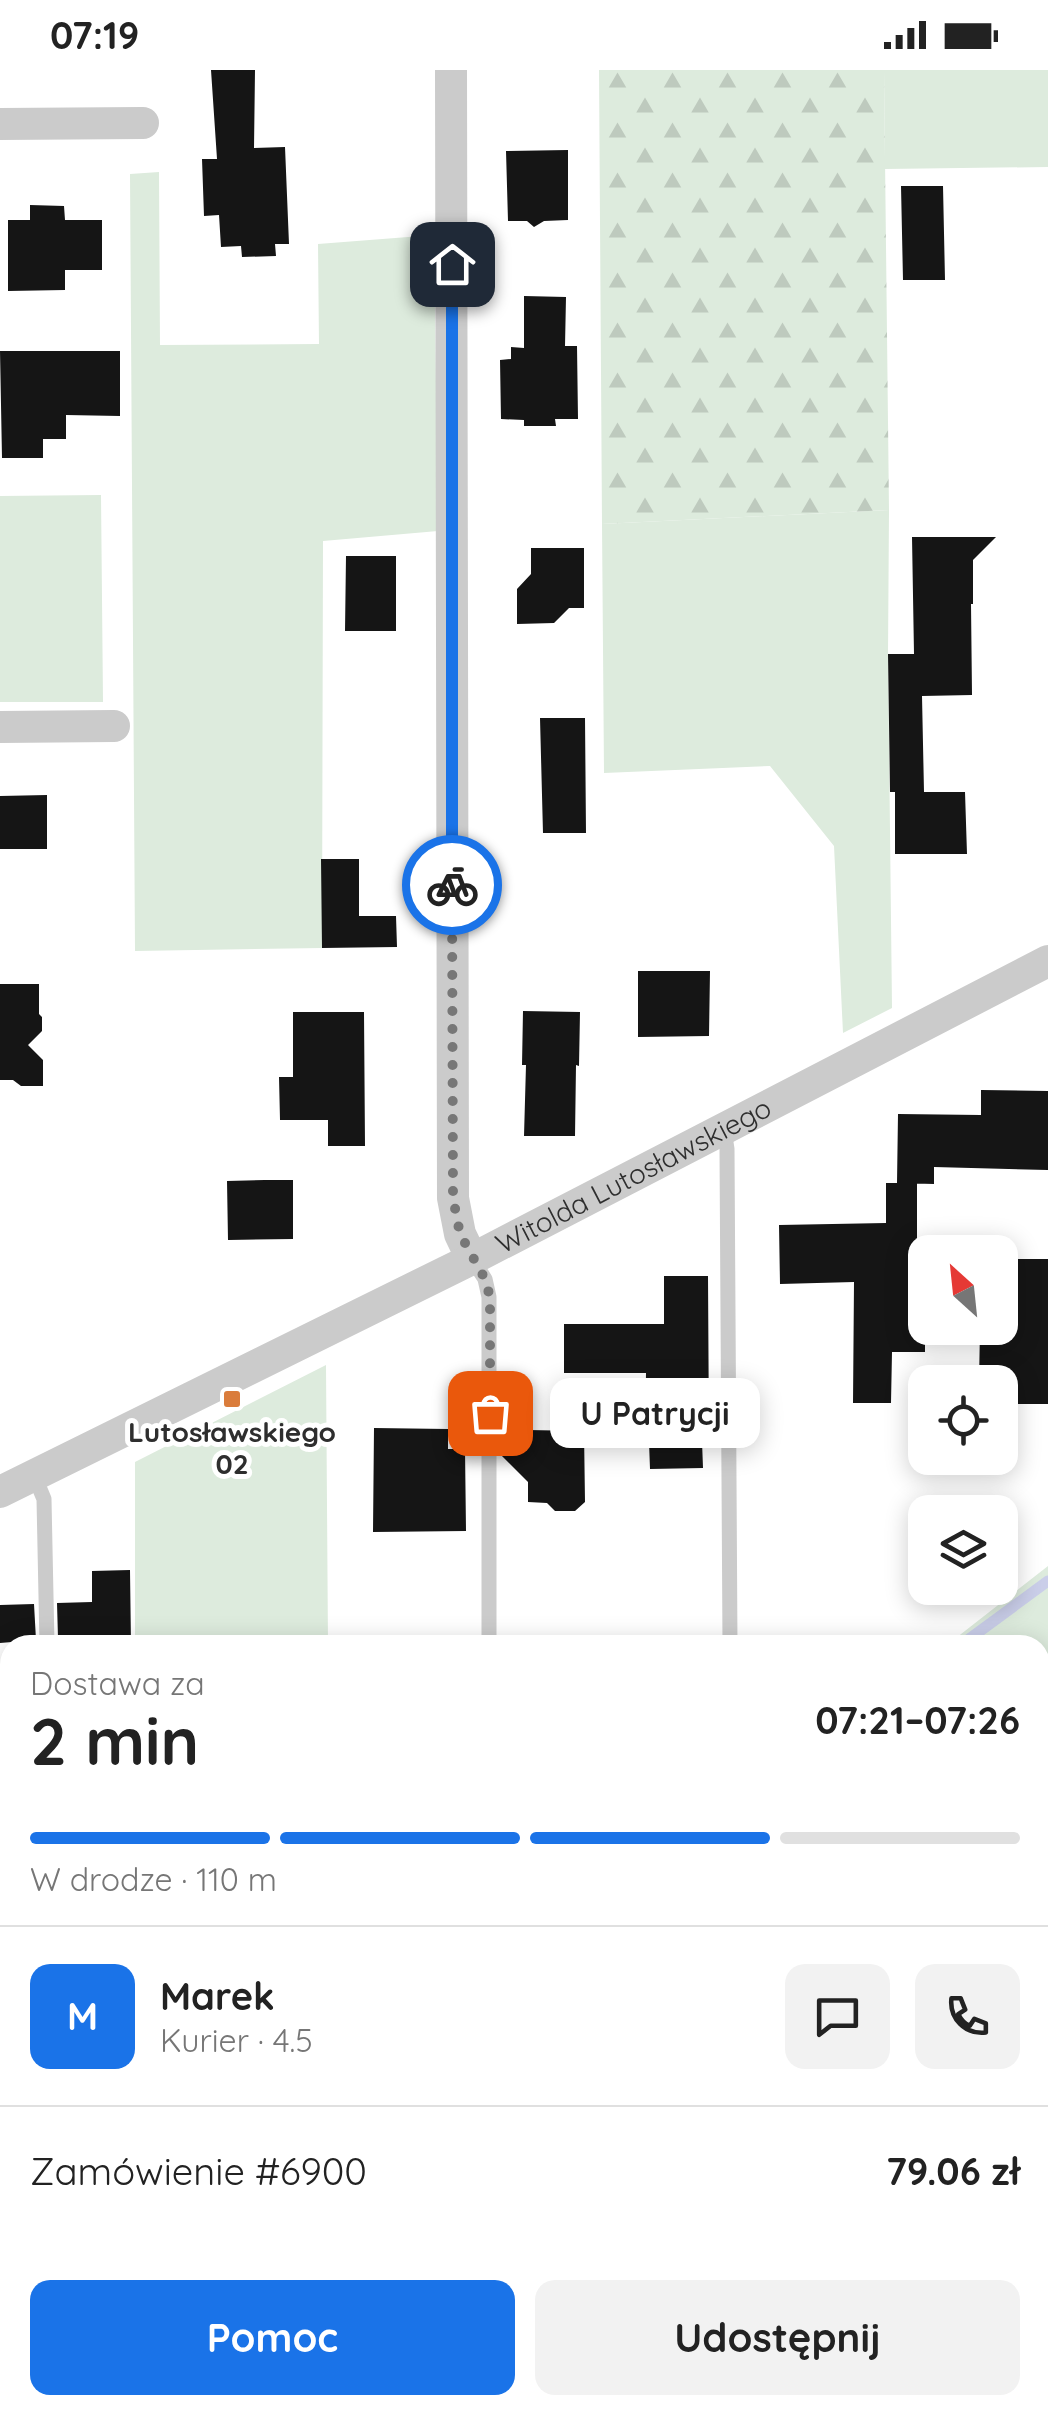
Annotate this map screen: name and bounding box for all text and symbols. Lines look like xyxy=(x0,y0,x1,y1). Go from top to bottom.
text: 07:19 xyxy=(50,11,139,59)
pin xyxy=(410,222,495,307)
icon: home xyxy=(425,237,480,292)
courier xyxy=(402,835,502,935)
icon: bike xyxy=(425,858,480,913)
street label: Witolda Lutosławskiego xyxy=(489,1089,777,1261)
north arrow xyxy=(908,1235,1018,1345)
map controls xyxy=(908,1235,1018,1605)
button: locate xyxy=(908,1365,1018,1475)
pin xyxy=(448,1371,533,1456)
callout: U Patrycji xyxy=(550,1378,760,1448)
icon: bag xyxy=(463,1386,518,1441)
marker: Lutosławskiego 02 xyxy=(221,1388,243,1410)
text: U Patrycji xyxy=(580,1393,730,1433)
place label: Lutosławskiego 02 xyxy=(128,1414,336,1481)
button: layers xyxy=(908,1495,1018,1605)
text: Dostawa za xyxy=(30,1663,205,1703)
text: 07:21–07:26 xyxy=(815,1696,1020,1744)
text: 2 min xyxy=(30,1700,199,1781)
text: W drodze · 110 m xyxy=(30,1859,277,1899)
button: chat xyxy=(785,1964,890,2069)
button: phone xyxy=(915,1964,1020,2069)
text: Marek xyxy=(160,1972,275,2020)
text: M xyxy=(67,1992,98,2040)
text: Kurier · 4.5 xyxy=(160,2020,313,2060)
text: Zamówienie #6900 xyxy=(30,2147,367,2195)
text: 79.06 zł xyxy=(886,2147,1020,2195)
button: Pomoc xyxy=(30,2280,515,2395)
button: Udostępnij xyxy=(535,2280,1020,2395)

